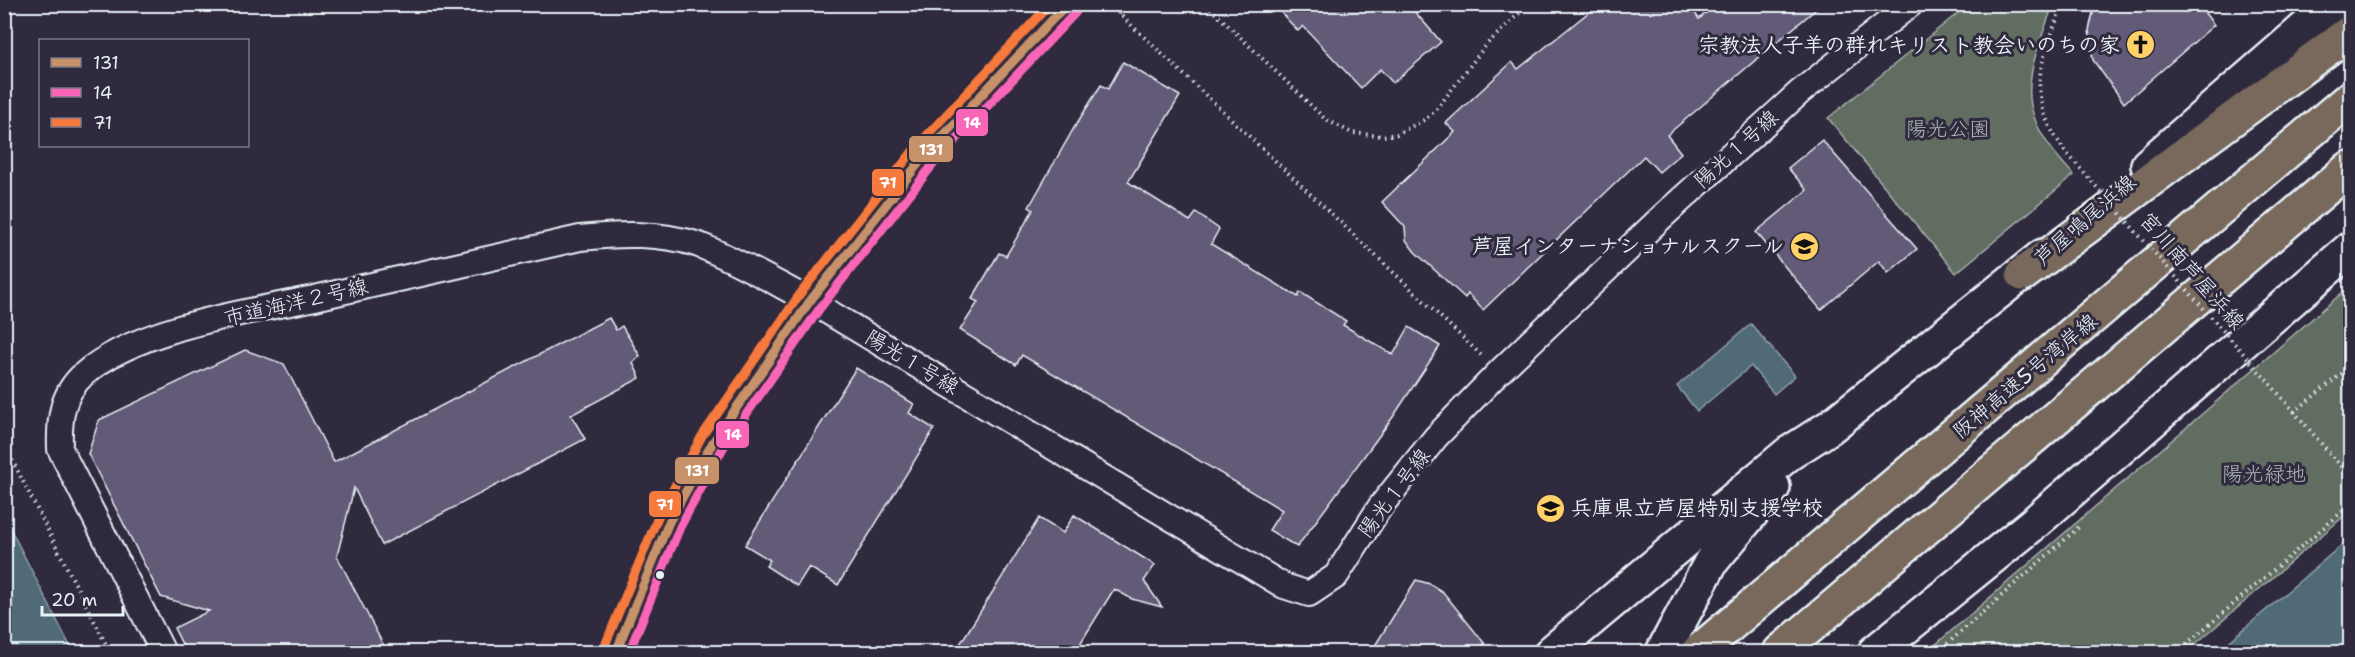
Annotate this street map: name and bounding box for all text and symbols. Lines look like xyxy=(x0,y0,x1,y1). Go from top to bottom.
church icon: 宗教法人子羊の群れキリスト教会いのちの家 xyxy=(2125,29,2157,61)
place label: 宗教法人子羊の群れキリスト教会いのちの家 xyxy=(1698,31,2120,59)
legend xyxy=(39,39,249,147)
text: 131 xyxy=(93,51,119,75)
text: 14 xyxy=(93,81,112,105)
street label: 陽光１号線 xyxy=(1688,103,1784,195)
line badge: 14 xyxy=(955,108,989,137)
text: 71 xyxy=(93,111,112,135)
text: 14 xyxy=(963,112,981,133)
park label: 陽光公園 xyxy=(1906,115,1990,143)
line badge: 131 xyxy=(908,135,954,163)
text: 131 xyxy=(919,139,943,160)
line badge: 71 xyxy=(871,168,905,197)
street label: 芦屋鳴尾浜線 xyxy=(2028,168,2142,272)
text: 71 xyxy=(879,172,897,193)
street label: 宮川南芦屋浜線 xyxy=(2133,206,2251,336)
school or university icon: 芦屋インターナショナルスクール xyxy=(1789,230,1821,262)
place label: 芦屋インターナショナルスクール xyxy=(1472,232,1784,260)
street label: 市道海洋２号線 xyxy=(221,272,371,332)
street label: 阪神高速5号湾岸線 xyxy=(1947,307,2103,445)
street label: 陽光１号線 xyxy=(860,323,964,401)
line badge: 14 xyxy=(715,420,750,449)
text: 14 xyxy=(724,424,742,445)
street label: 陽光１号線 xyxy=(1351,443,1437,543)
line badge: 131 xyxy=(674,456,720,485)
text: 131 xyxy=(685,460,709,481)
park label: 陽光緑地 xyxy=(2222,460,2306,488)
line badge: 71 xyxy=(648,490,682,518)
school or university icon: 兵庫県立芦屋特別支援学校 xyxy=(1534,492,1566,524)
text: 71 xyxy=(656,494,674,515)
place label: 兵庫県立芦屋特別支援学校 xyxy=(1571,494,1823,522)
unlabelled marker xyxy=(654,569,666,581)
scale bar xyxy=(42,579,123,617)
text: 20 m xyxy=(51,588,97,612)

